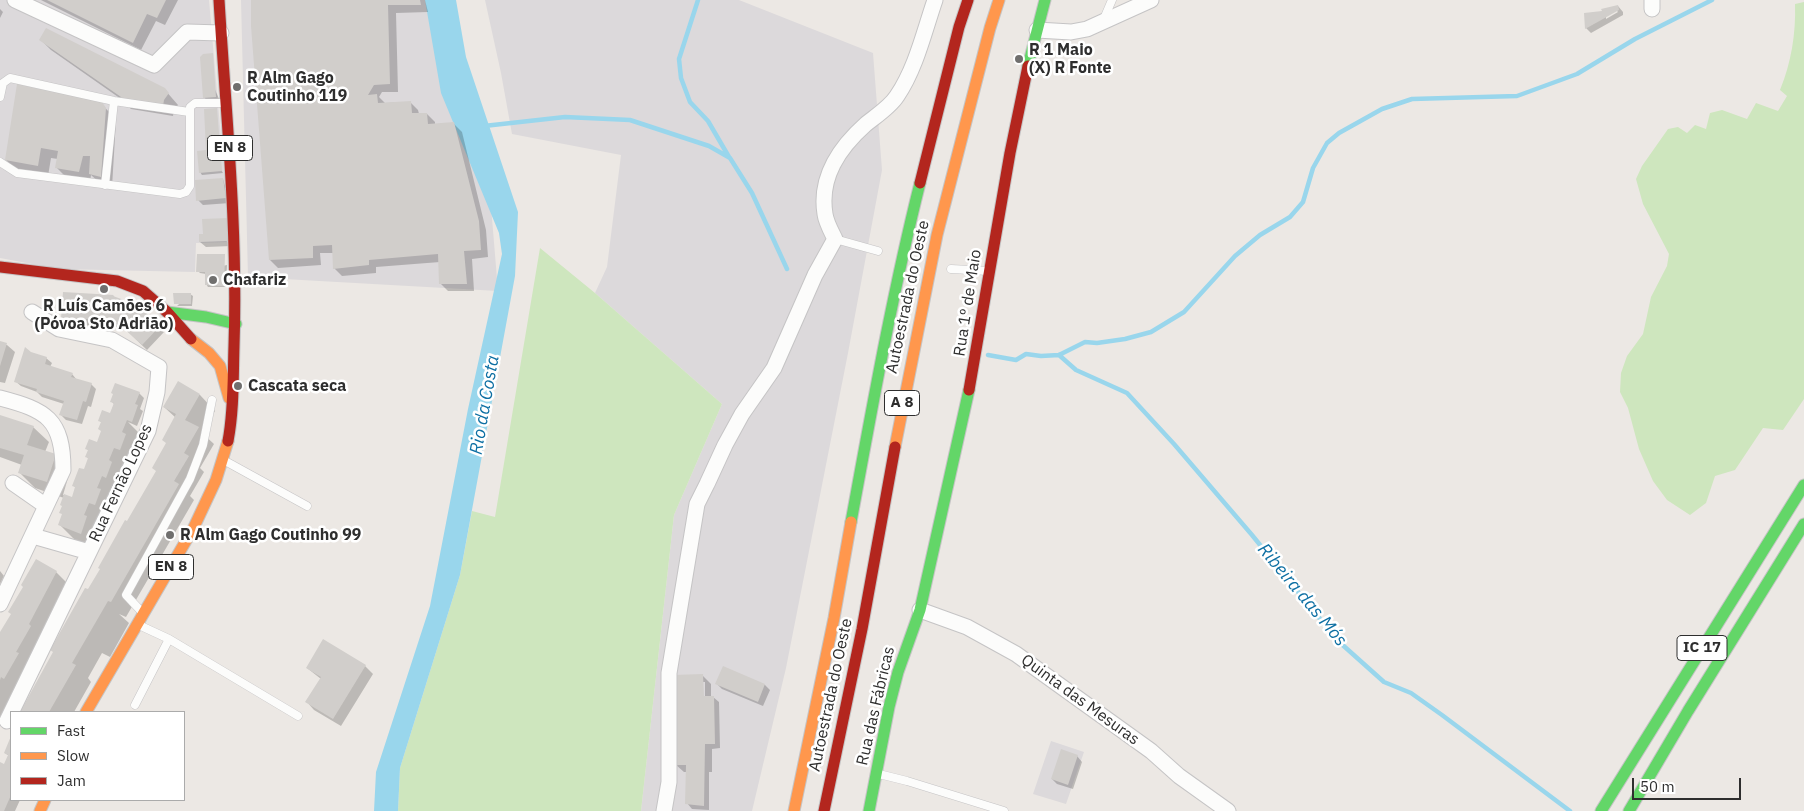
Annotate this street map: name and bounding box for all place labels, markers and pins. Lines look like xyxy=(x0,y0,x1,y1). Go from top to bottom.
place label: R 1 Maio (X) R Fonte xyxy=(1029,40,1112,78)
marker: R 1 Maio (X) R Fonte xyxy=(1013,53,1025,65)
place label: R Alm Gago Coutinho 119 xyxy=(247,68,347,106)
marker: R Alm Gago Coutinho 119 xyxy=(231,81,243,93)
place label: Chafariz xyxy=(223,270,286,290)
marker: Chafariz xyxy=(207,274,219,286)
marker: R Luís Camões 6 (Póvoa Sto Adrião) xyxy=(98,283,110,295)
place label: R Luís Camões 6 (Póvoa Sto Adrião) xyxy=(35,296,173,334)
place label: Cascata seca xyxy=(248,376,346,396)
marker: Cascata seca xyxy=(232,380,244,392)
place label: R Alm Gago Coutinho 99 xyxy=(180,525,361,545)
marker: R Alm Gago Coutinho 99 xyxy=(164,529,176,541)

